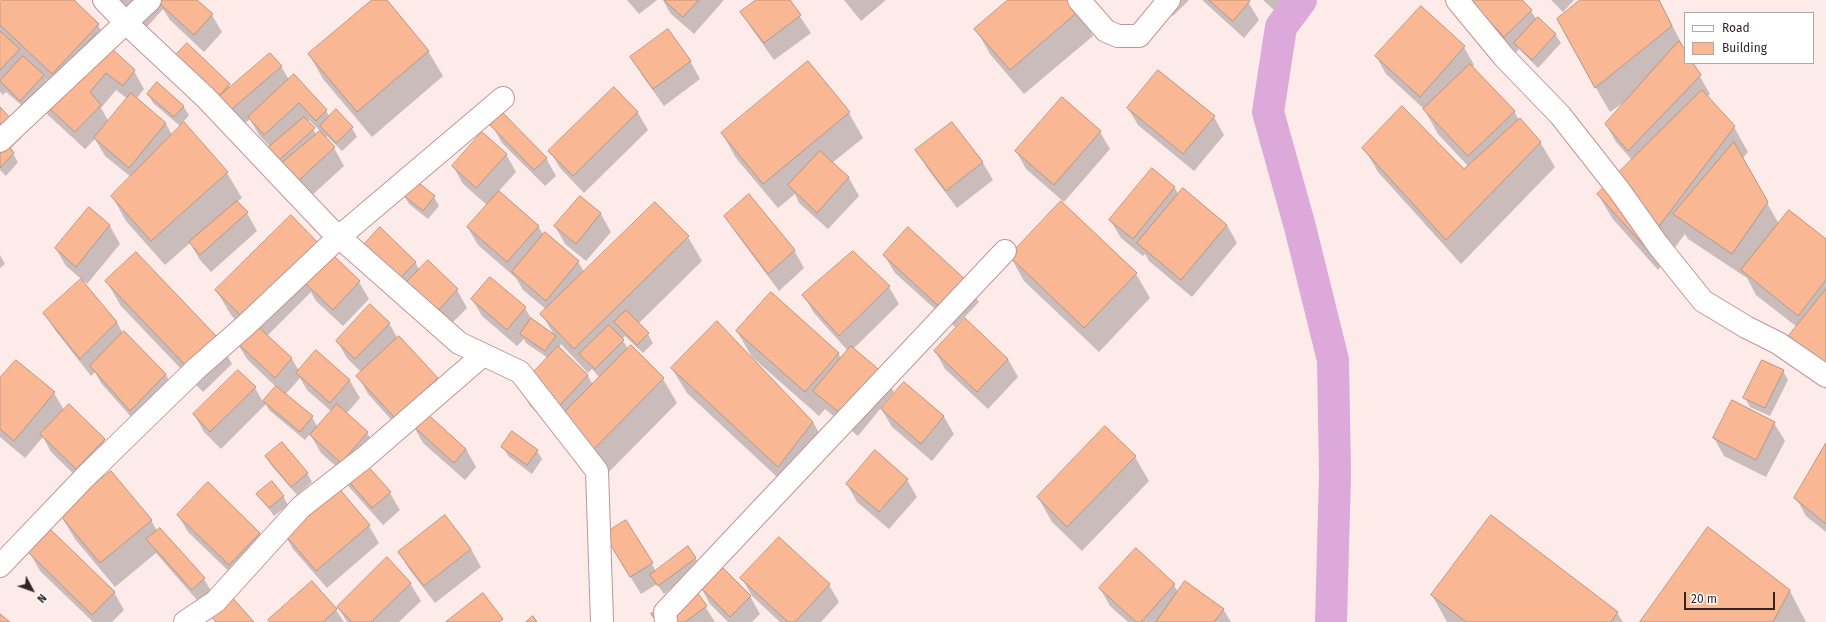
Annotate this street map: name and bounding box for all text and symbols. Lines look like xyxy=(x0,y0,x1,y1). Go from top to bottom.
legend xyxy=(1684,12,1814,64)
text: Road xyxy=(1722,21,1750,35)
text: Building xyxy=(1722,41,1767,55)
north arrow xyxy=(12,570,52,610)
scale bar xyxy=(1686,584,1777,610)
text: N xyxy=(34,591,49,605)
text: 20 m xyxy=(1691,592,1717,606)

